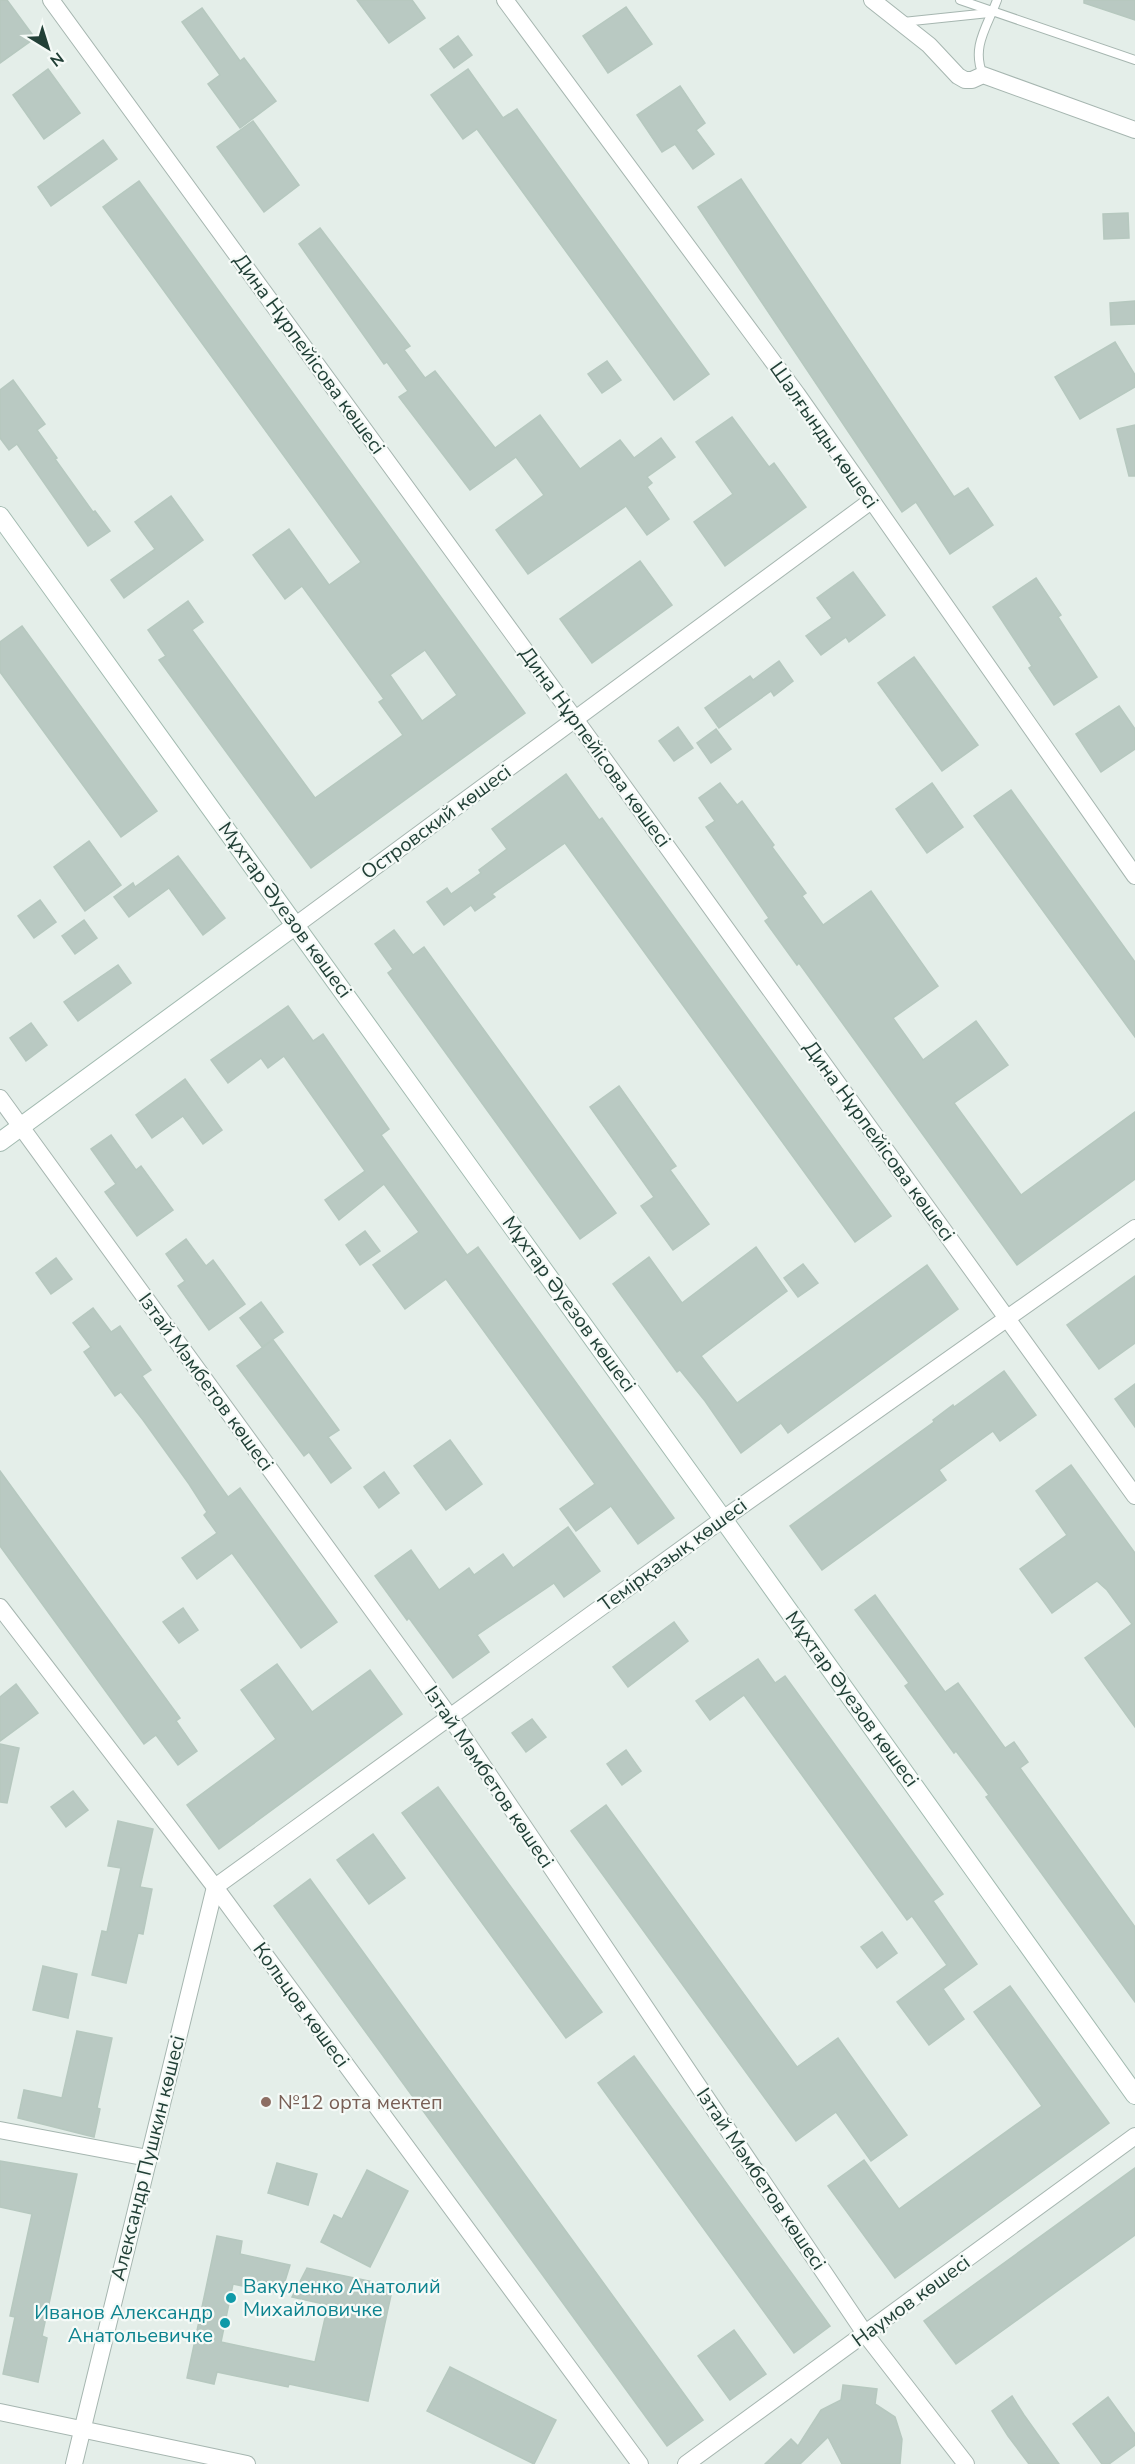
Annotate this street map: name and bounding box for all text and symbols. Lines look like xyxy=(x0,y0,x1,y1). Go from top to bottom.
north arrow xyxy=(18,18,78,78)
text: N xyxy=(45,47,68,71)
street label: Дина Нұрпейісова көшесі xyxy=(227,248,391,460)
street label: Шалғынды көшесі xyxy=(763,356,885,514)
street label: Дина Нұрпейісова көшесі xyxy=(513,641,677,853)
street label: Островский көшесі xyxy=(356,758,516,886)
street label: Мұхтар Әуезов көшесі xyxy=(212,816,358,1004)
street label: Дина Нұрпейісова көшесі xyxy=(797,1035,961,1247)
street label: Мұхтар Әуезов көшесі xyxy=(496,1210,642,1398)
street label: Ізтай Мәмбетов көшесі xyxy=(132,1287,280,1477)
street label: Темірқазық көшесі xyxy=(593,1492,753,1618)
street label: Мұхтар Әуезов көшесі xyxy=(779,1605,925,1793)
street label: Ізтай Мәмбетов көшесі xyxy=(418,1681,560,1873)
street label: Кольцов көшесі xyxy=(246,1937,356,2073)
street label: Александр Пушкин көшесі xyxy=(104,2033,192,2283)
street label: Ізтай Мәмбетов көшесі xyxy=(690,2083,832,2275)
place label: №12 орта мектеп xyxy=(278,2089,443,2116)
marker: №12 орта мектеп xyxy=(259,2095,273,2109)
street label: Наумов көшесі xyxy=(846,2249,976,2353)
place label: Вакуленко Анатолий Михайловичке xyxy=(243,2273,441,2323)
marker: Вакуленко Анатолий Михайловичке xyxy=(224,2291,238,2305)
place label: Иванов Александр Анатольевичке xyxy=(34,2299,213,2349)
marker: Иванов Александр Анатольевичке xyxy=(218,2316,232,2330)

